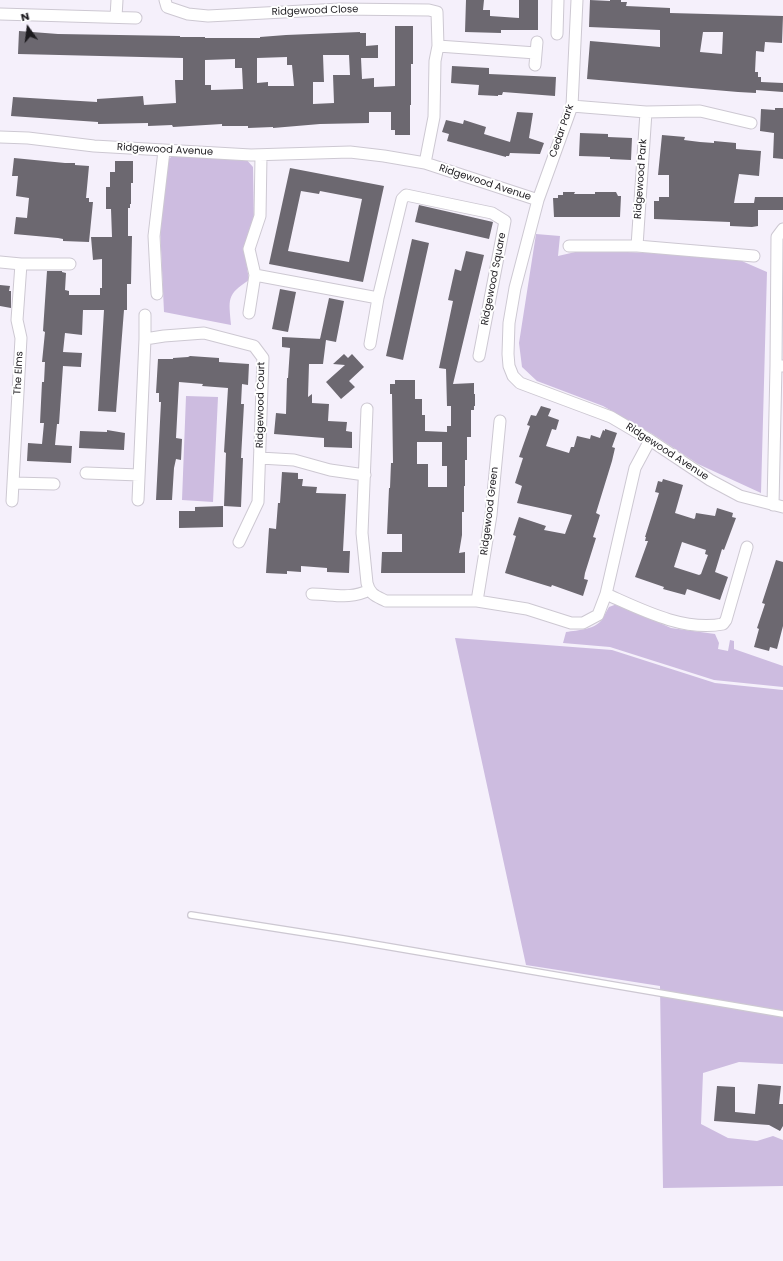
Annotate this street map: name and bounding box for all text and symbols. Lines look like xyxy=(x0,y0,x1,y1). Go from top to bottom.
street label: Ridgewood Close xyxy=(271,3,359,19)
north arrow xyxy=(8,8,48,48)
text: N xyxy=(19,8,31,25)
street label: Cedar Park xyxy=(547,103,577,159)
street label: Ridgewood Park xyxy=(632,139,650,219)
street label: Ridgewood Avenue xyxy=(117,141,213,159)
street label: Ridgewood Avenue xyxy=(437,162,533,204)
street label: Ridgewood Square xyxy=(479,232,509,326)
street label: The Elms xyxy=(12,351,26,395)
street label: Ridgewood Court xyxy=(254,362,268,448)
street label: Ridgewood Avenue xyxy=(623,421,711,483)
street label: Ridgewood Green xyxy=(479,466,501,556)

